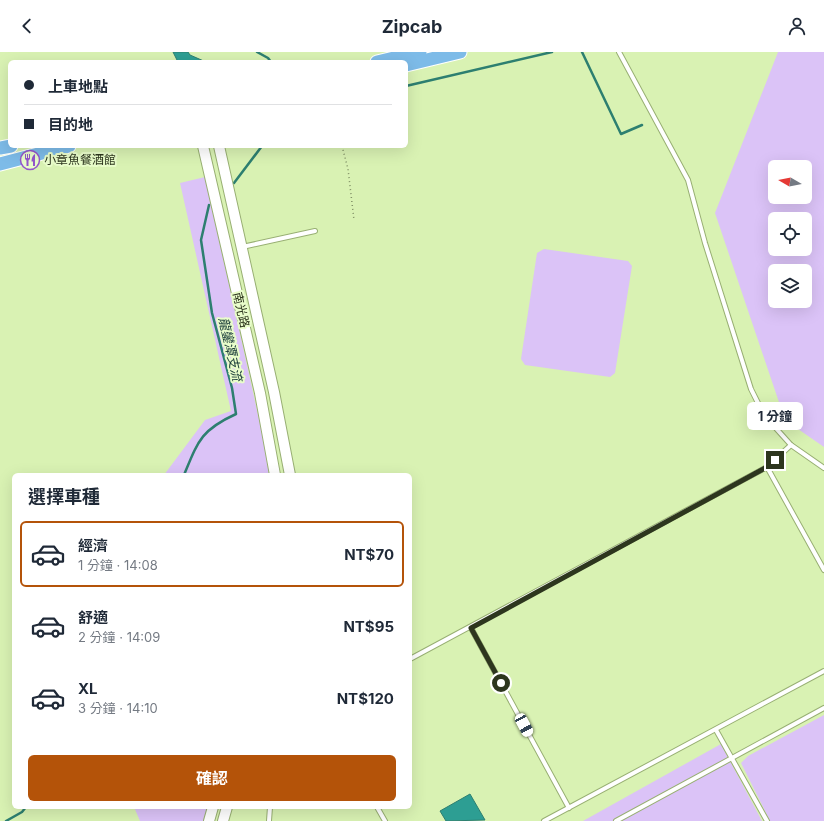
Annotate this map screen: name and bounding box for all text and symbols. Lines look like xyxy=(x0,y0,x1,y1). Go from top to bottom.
icon: back xyxy=(16,15,38,37)
icon: person xyxy=(786,15,808,37)
text: Zipcab xyxy=(382,16,442,37)
text: 上車地點 xyxy=(48,77,108,96)
text: 目的地 xyxy=(48,115,93,134)
restaurant icon: 小章魚餐酒館 xyxy=(19,149,41,171)
place label: 小章魚餐酒館 xyxy=(44,152,116,167)
north arrow xyxy=(768,160,812,204)
map controls xyxy=(768,160,812,308)
button: locate xyxy=(768,212,812,256)
button: layers xyxy=(768,264,812,308)
street label: 南光路 xyxy=(230,291,253,329)
water label: 龍鑾潭支流 xyxy=(216,316,247,384)
callout: 1 分鐘 xyxy=(747,402,803,430)
text: 1 分鐘 xyxy=(758,408,792,424)
route end xyxy=(766,451,784,469)
text: 選擇車種 xyxy=(28,486,100,507)
icon: car xyxy=(30,536,66,572)
text: 經濟 xyxy=(78,536,108,555)
text: NT$70 xyxy=(344,545,394,564)
text: 1 分鐘 · 14:08 xyxy=(78,557,158,573)
icon: car xyxy=(30,608,66,644)
text: 舒適 xyxy=(78,608,108,627)
text: NT$95 xyxy=(343,617,394,636)
text: 2 分鐘 · 14:09 xyxy=(78,629,160,645)
route start xyxy=(492,674,510,692)
text: XL xyxy=(78,679,98,698)
icon: car xyxy=(30,680,66,716)
text: NT$120 xyxy=(337,689,394,708)
text: 3 分鐘 · 14:10 xyxy=(78,700,158,716)
car xyxy=(513,712,535,738)
button: 確認 xyxy=(28,755,396,801)

